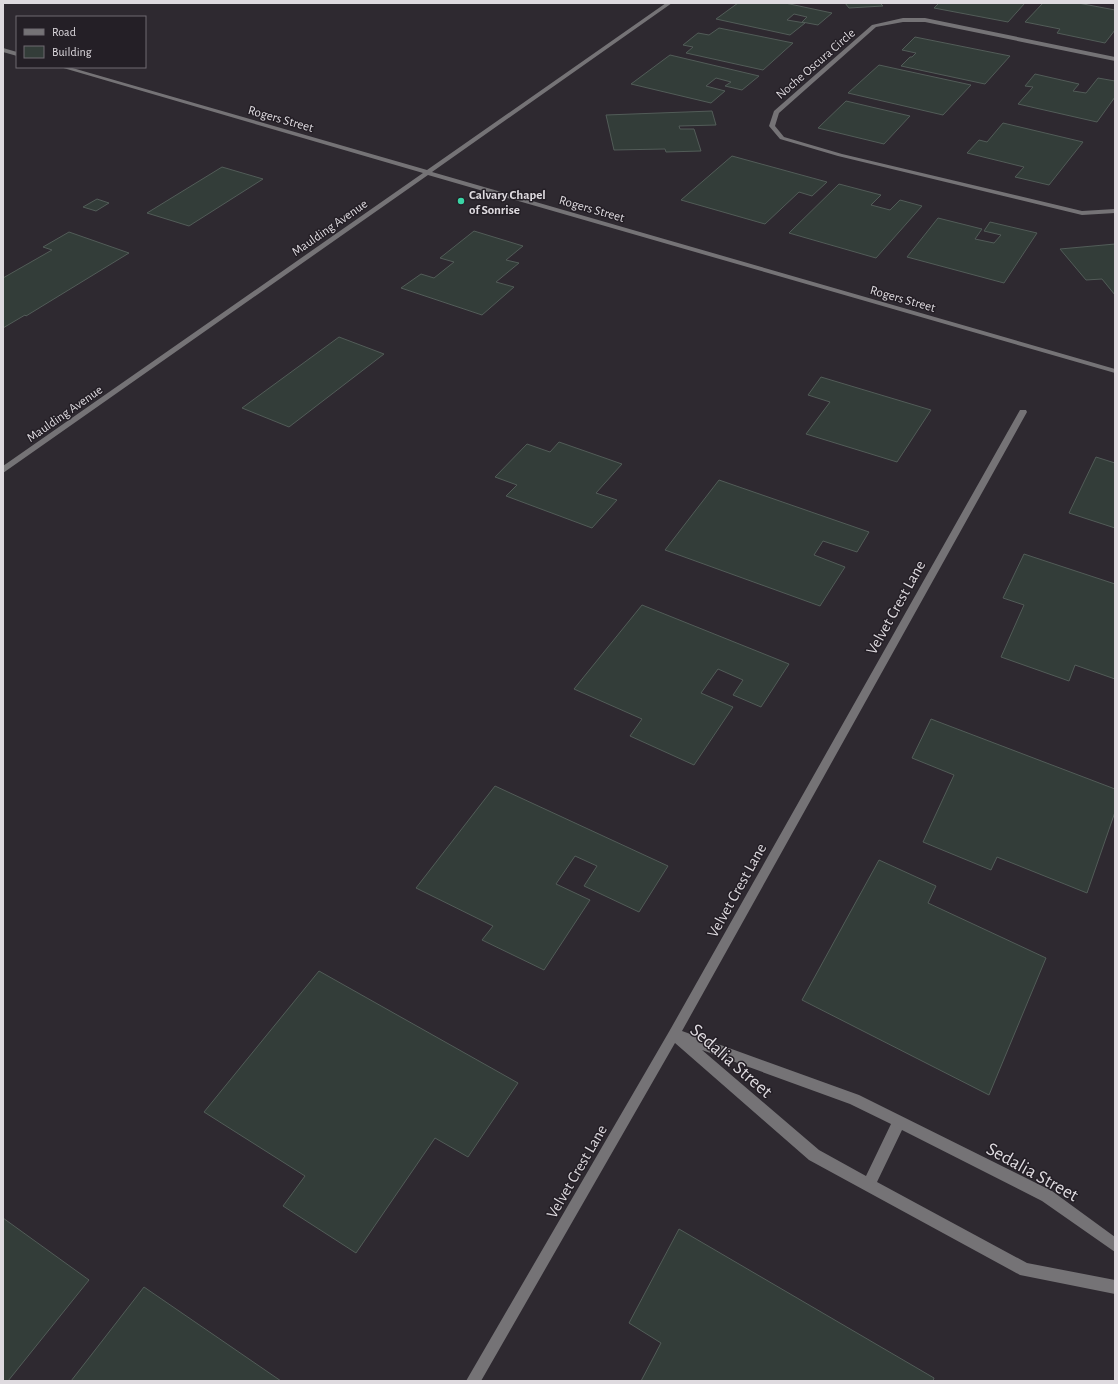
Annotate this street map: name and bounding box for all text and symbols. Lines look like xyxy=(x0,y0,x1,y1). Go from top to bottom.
legend xyxy=(16,16,146,68)
text: Road xyxy=(52,26,76,38)
street label: Noche Oscura Circle xyxy=(774,26,858,102)
text: Building xyxy=(52,46,92,58)
street label: Rogers Street xyxy=(246,104,315,135)
place label: Calvary Chapel of Sonrise xyxy=(469,189,546,217)
street label: Rogers Street xyxy=(557,194,626,225)
marker: Calvary Chapel of Sonrise xyxy=(456,196,466,206)
street label: Maulding Avenue xyxy=(290,197,370,259)
street label: Rogers Street xyxy=(868,284,937,315)
street label: Maulding Avenue xyxy=(25,383,105,445)
street label: Velvet Crest Lane xyxy=(863,558,928,657)
street label: Velvet Crest Lane xyxy=(704,841,769,940)
street label: Sedalia Street xyxy=(686,1021,776,1102)
street label: Velvet Crest Lane xyxy=(544,1122,610,1221)
street label: Sedalia Street xyxy=(983,1139,1081,1205)

